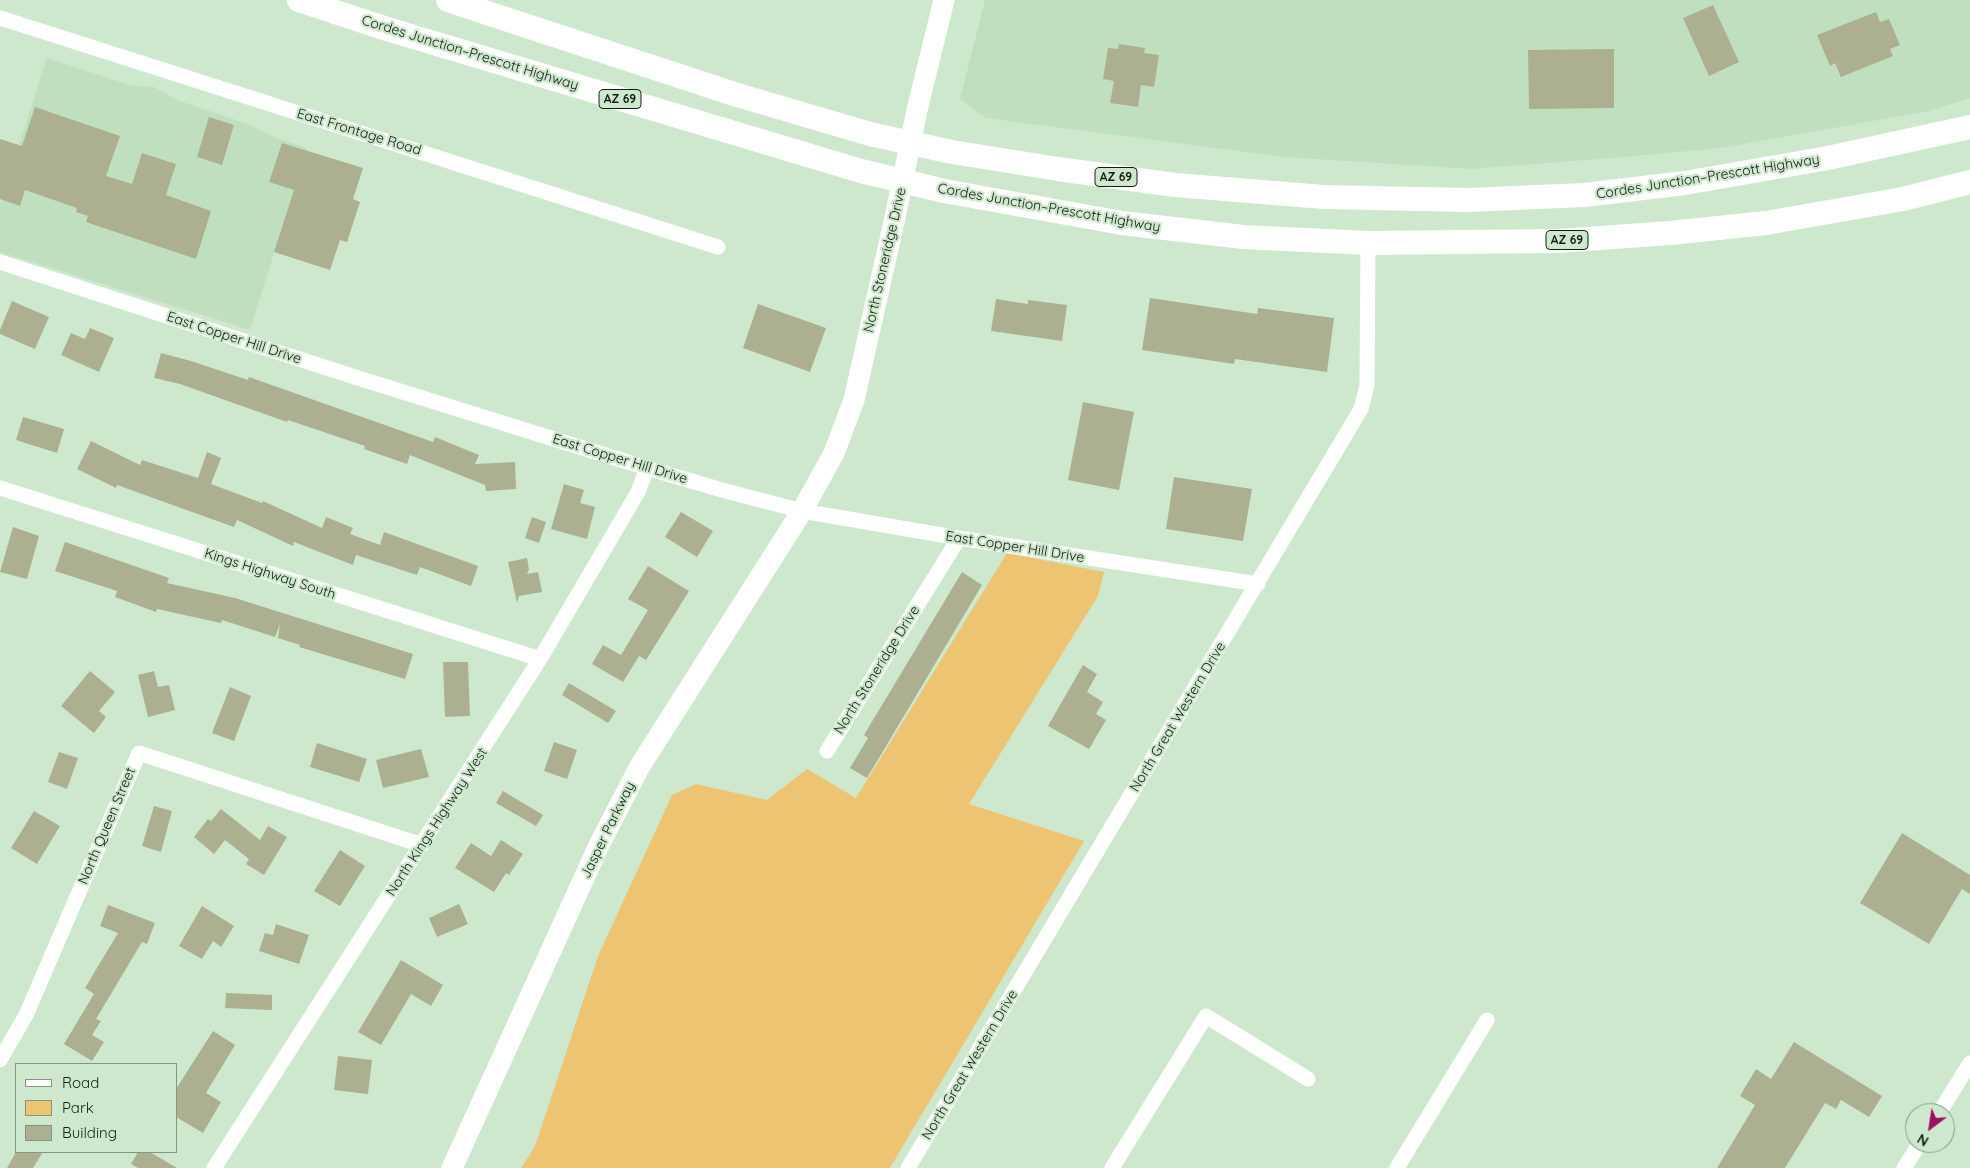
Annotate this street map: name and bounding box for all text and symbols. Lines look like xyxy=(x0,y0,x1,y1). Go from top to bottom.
street label: Cordes Junction–Prescott Highway xyxy=(360,12,580,94)
road number: AZ 69 xyxy=(599,90,641,108)
street label: East Frontage Road xyxy=(295,105,423,159)
street label: Cordes Junction–Prescott Highway xyxy=(1595,151,1821,203)
road number: AZ 69 xyxy=(1095,168,1137,186)
street label: Cordes Junction–Prescott Highway xyxy=(936,180,1162,236)
street label: North Stoneridge Drive xyxy=(860,186,910,334)
road number: AZ 69 xyxy=(1546,230,1588,250)
street label: East Copper Hill Drive xyxy=(165,308,303,368)
street label: East Copper Hill Drive xyxy=(550,430,690,488)
street label: East Copper Hill Drive xyxy=(944,528,1086,566)
street label: Kings Highway South xyxy=(202,545,338,603)
street label: North Stoneridge Drive xyxy=(831,603,923,737)
street label: North Great Western Drive xyxy=(1127,639,1229,795)
street label: North Kings Highway West xyxy=(383,745,491,899)
street label: North Queen Street xyxy=(75,765,139,887)
street label: Jasper Parkway xyxy=(577,779,639,881)
street label: North Great Western Drive xyxy=(919,987,1021,1143)
legend xyxy=(15,1063,178,1153)
text: Road xyxy=(62,1073,99,1092)
text: Park xyxy=(62,1098,94,1117)
north arrow xyxy=(1905,1103,1955,1153)
text: Building xyxy=(62,1123,117,1142)
text: N xyxy=(1914,1130,1932,1150)

